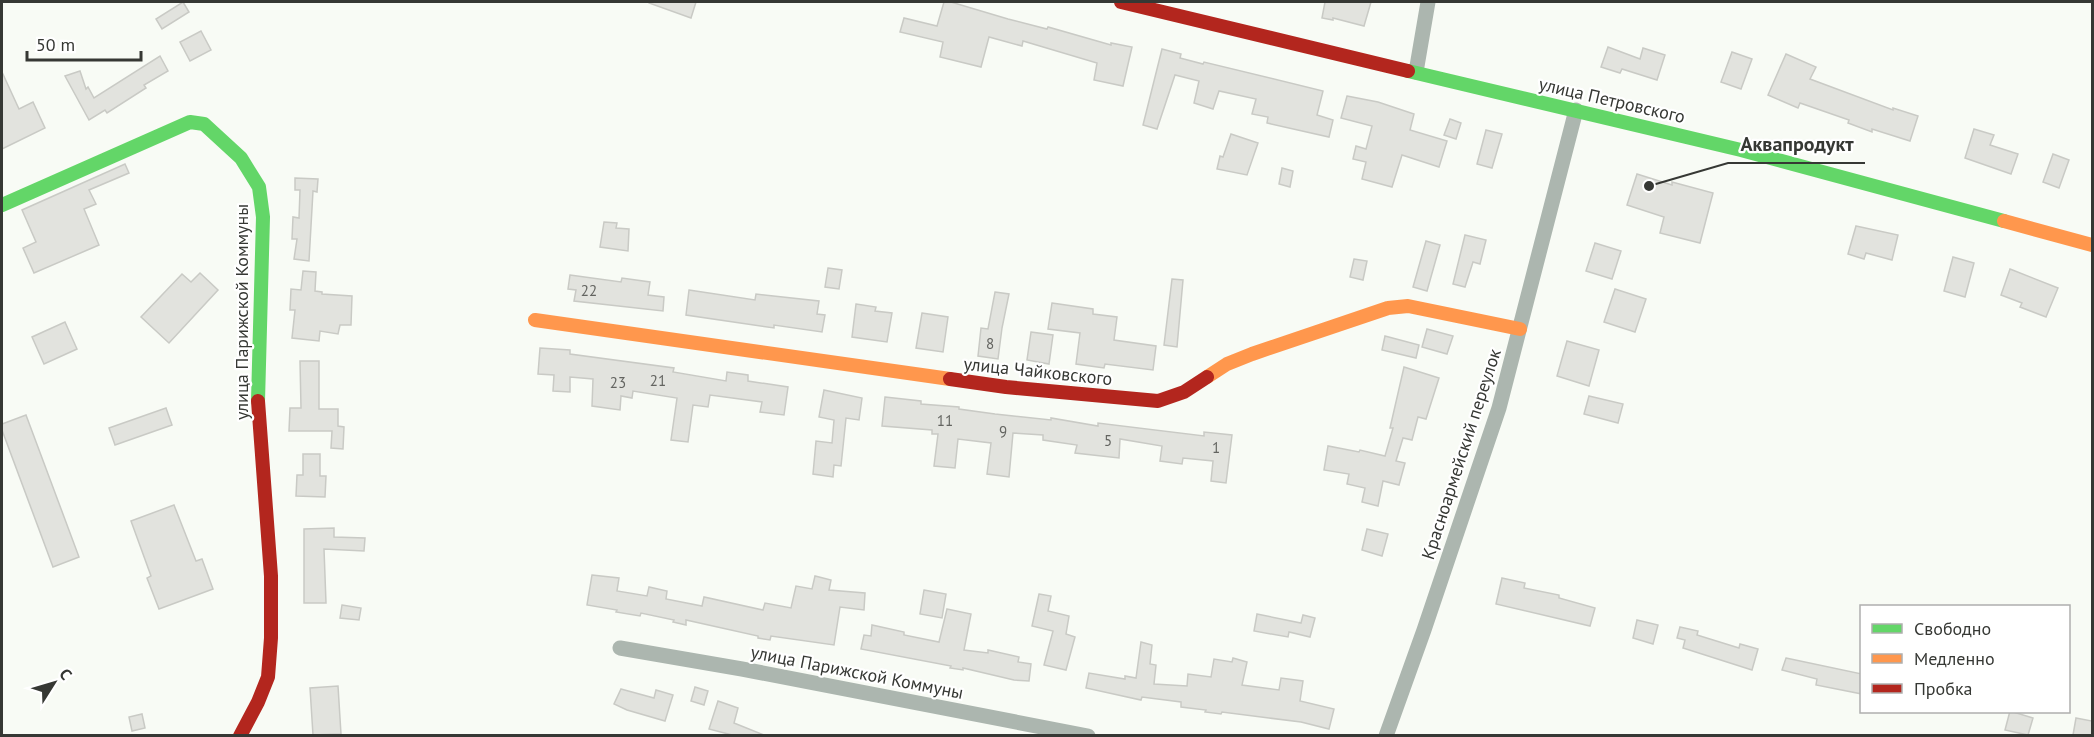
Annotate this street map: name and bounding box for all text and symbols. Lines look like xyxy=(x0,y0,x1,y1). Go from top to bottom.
scale bar xyxy=(27,24,141,62)
text: 50 m xyxy=(36,33,75,56)
street label: улица Петровского xyxy=(1537,72,1687,128)
callout: Аквапродукт xyxy=(1728,125,1865,163)
text: Аквапродукт xyxy=(1740,131,1854,157)
street label: улица Парижской Коммуны xyxy=(230,204,253,420)
house number: 22 xyxy=(581,281,597,300)
house number: 8 xyxy=(986,334,994,353)
street label: Красноармейский переулок xyxy=(1416,345,1506,562)
street label: улица Чайковского xyxy=(962,352,1114,390)
house number: 21 xyxy=(650,371,666,390)
house number: 23 xyxy=(610,373,626,392)
house number: 11 xyxy=(937,411,953,430)
house number: 9 xyxy=(999,422,1007,441)
house number: 5 xyxy=(1104,431,1112,450)
house number: 1 xyxy=(1212,438,1220,457)
legend xyxy=(1860,605,2070,713)
text: Свободно xyxy=(1914,617,1991,640)
street label: улица Парижской Коммуны xyxy=(749,640,965,704)
text: Медленно xyxy=(1914,647,1995,670)
north arrow xyxy=(24,653,84,713)
text: С xyxy=(55,664,77,684)
text: Пробка xyxy=(1914,677,1972,700)

